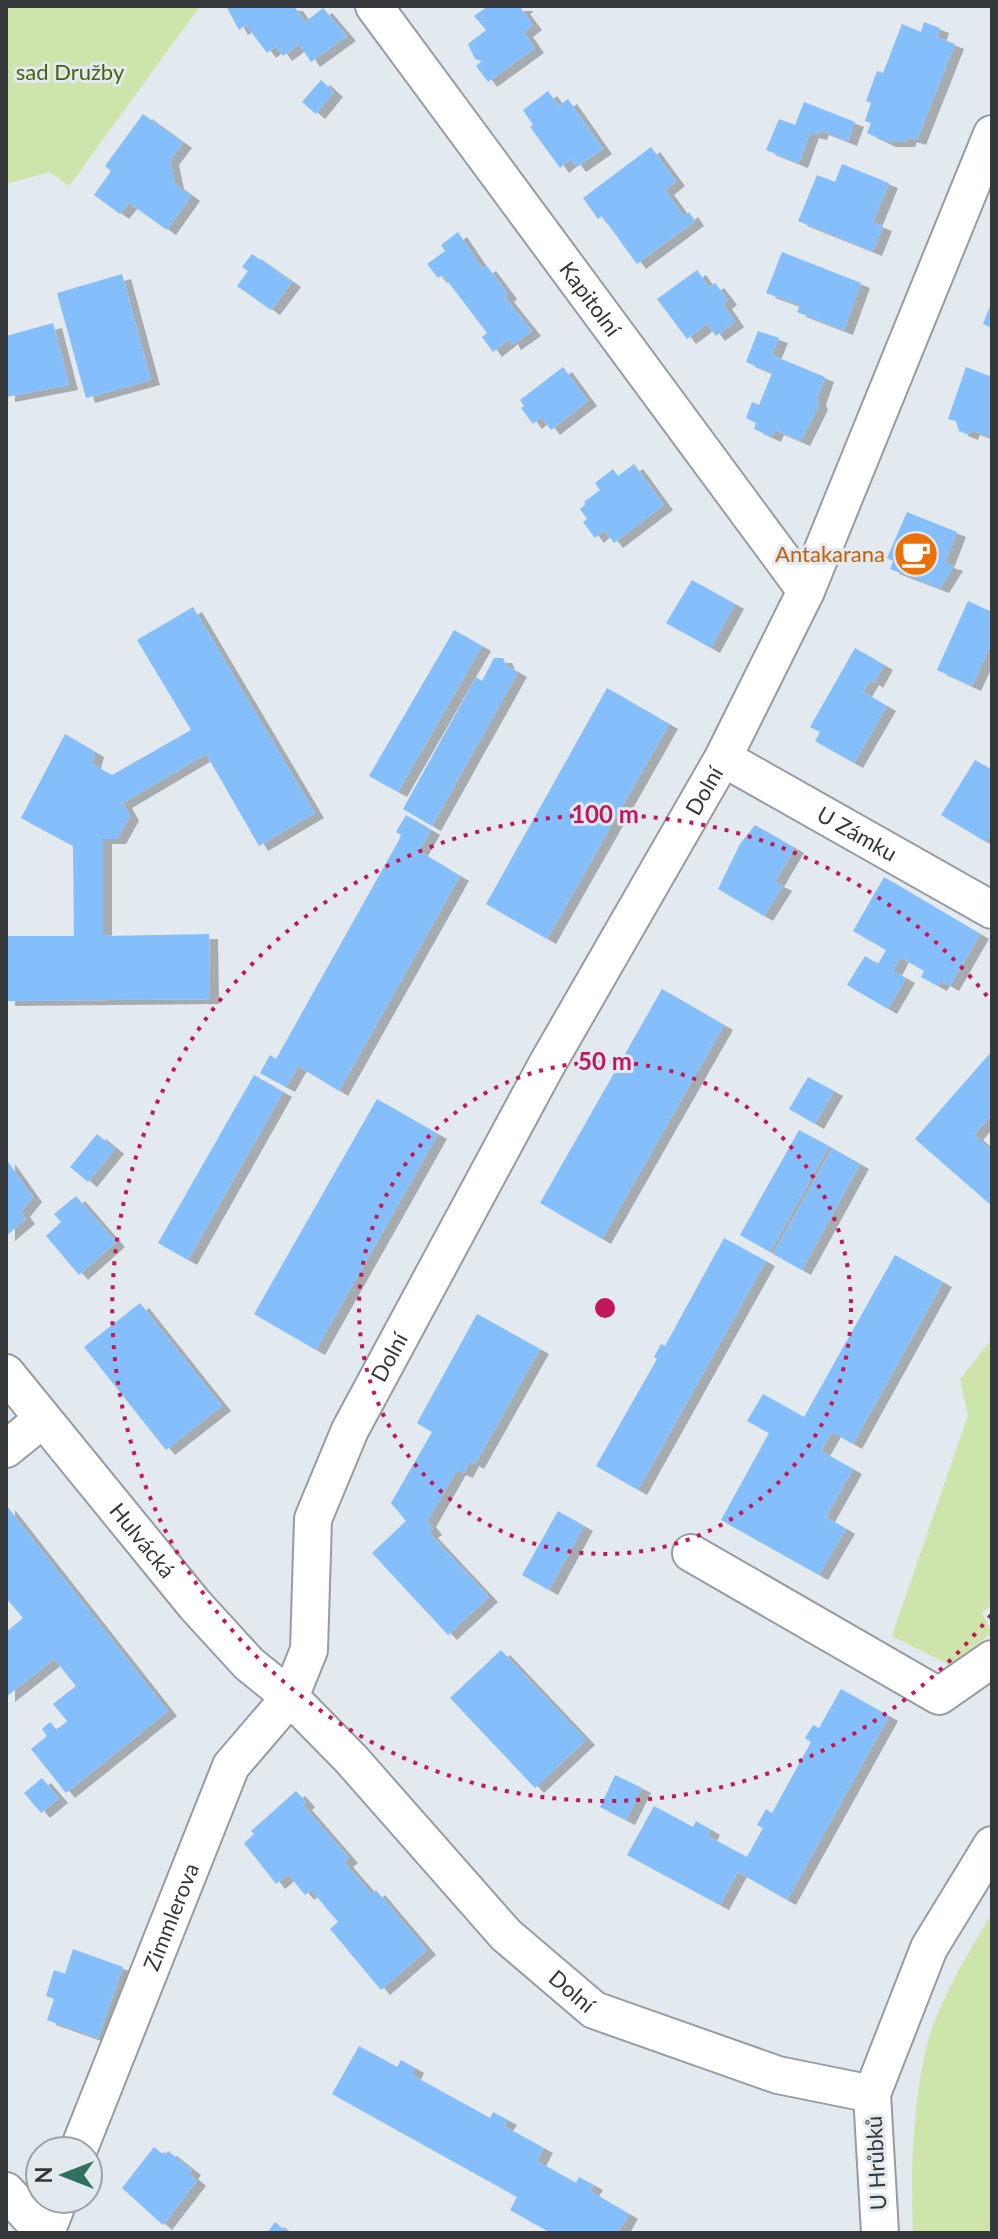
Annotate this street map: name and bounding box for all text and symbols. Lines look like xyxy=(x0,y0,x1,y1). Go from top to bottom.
park label: sad Družby xyxy=(16,58,125,85)
street label: Kapitolní xyxy=(554,256,628,342)
cafe icon: Antakarana xyxy=(892,530,940,578)
place label: Antakarana xyxy=(775,540,885,567)
street label: Dolní xyxy=(679,761,729,820)
text: 100 m xyxy=(571,799,639,828)
street label: U Zámku xyxy=(813,800,902,867)
text: 50 m xyxy=(578,1046,632,1075)
centre of rings xyxy=(591,1294,619,1322)
street label: Dolní xyxy=(365,1327,413,1386)
street label: Hulvácká xyxy=(104,1497,181,1583)
street label: Zimmlerova xyxy=(137,1859,204,1974)
street label: Dolní xyxy=(544,1964,601,2018)
street label: U Hrůbků xyxy=(860,2115,891,2211)
north arrow xyxy=(24,2135,104,2215)
text: N xyxy=(30,2167,57,2183)

